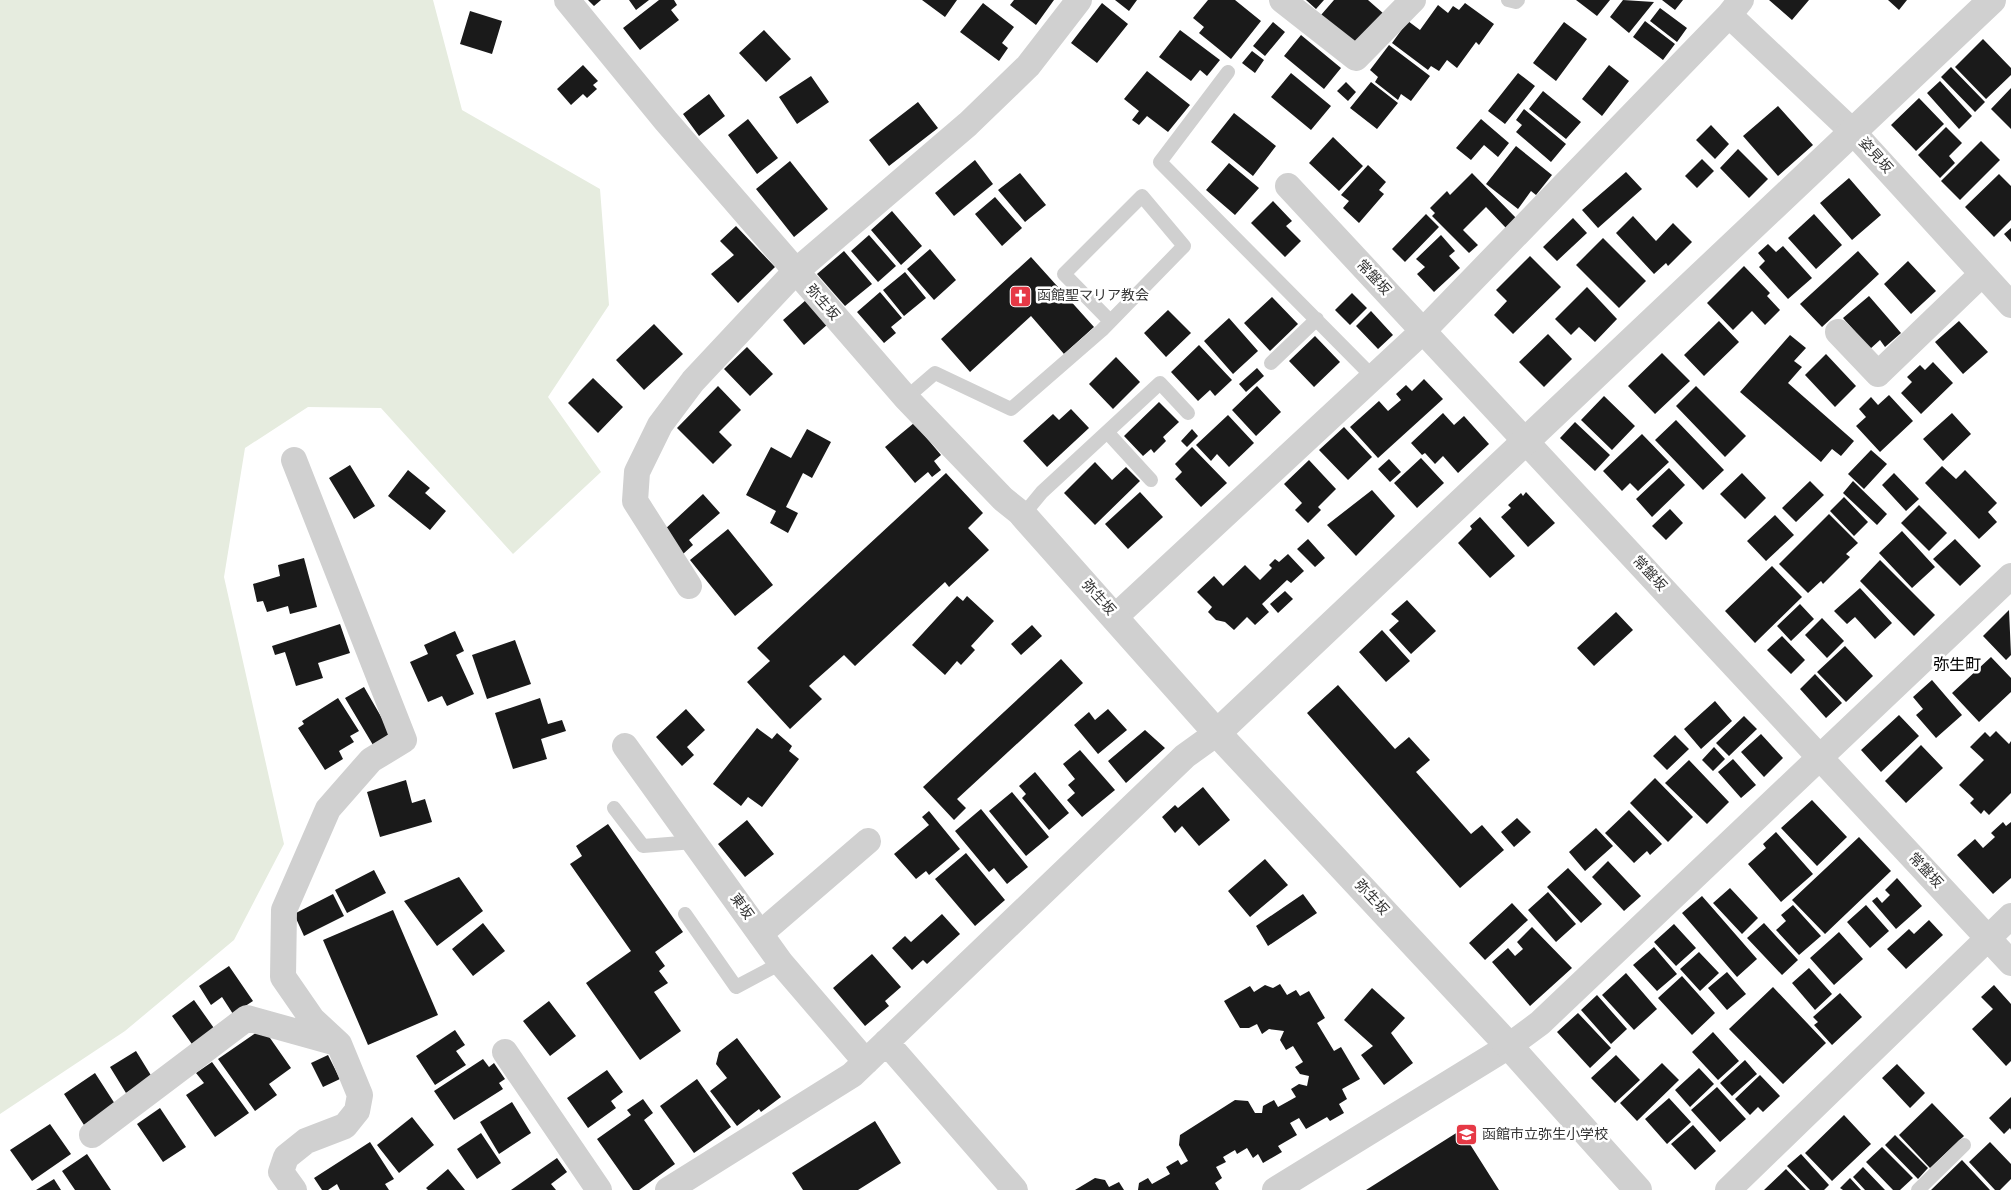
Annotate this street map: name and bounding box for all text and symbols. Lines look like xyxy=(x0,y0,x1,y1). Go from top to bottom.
street label: 姿見坂 xyxy=(1855,135,1895,177)
street label: 常盤坂 xyxy=(1352,257,1394,299)
street label: 弥生坂 xyxy=(802,282,842,324)
church icon: 函館聖マリア教会 xyxy=(1009,284,1033,308)
place label: 函館聖マリア教会 xyxy=(1037,288,1149,305)
street label: 常盤坂 xyxy=(1628,553,1670,595)
street label: 弥生坂 xyxy=(1078,577,1118,619)
district label: 弥生町 xyxy=(1933,656,1981,676)
street label: 常盤坂 xyxy=(1904,850,1946,892)
street label: 弥生坂 xyxy=(1350,877,1392,919)
street label: 東坂 xyxy=(726,891,756,923)
school or university icon: 函館市立弥生小学校 xyxy=(1454,1123,1478,1147)
place label: 函館市立弥生小学校 xyxy=(1482,1127,1608,1144)

